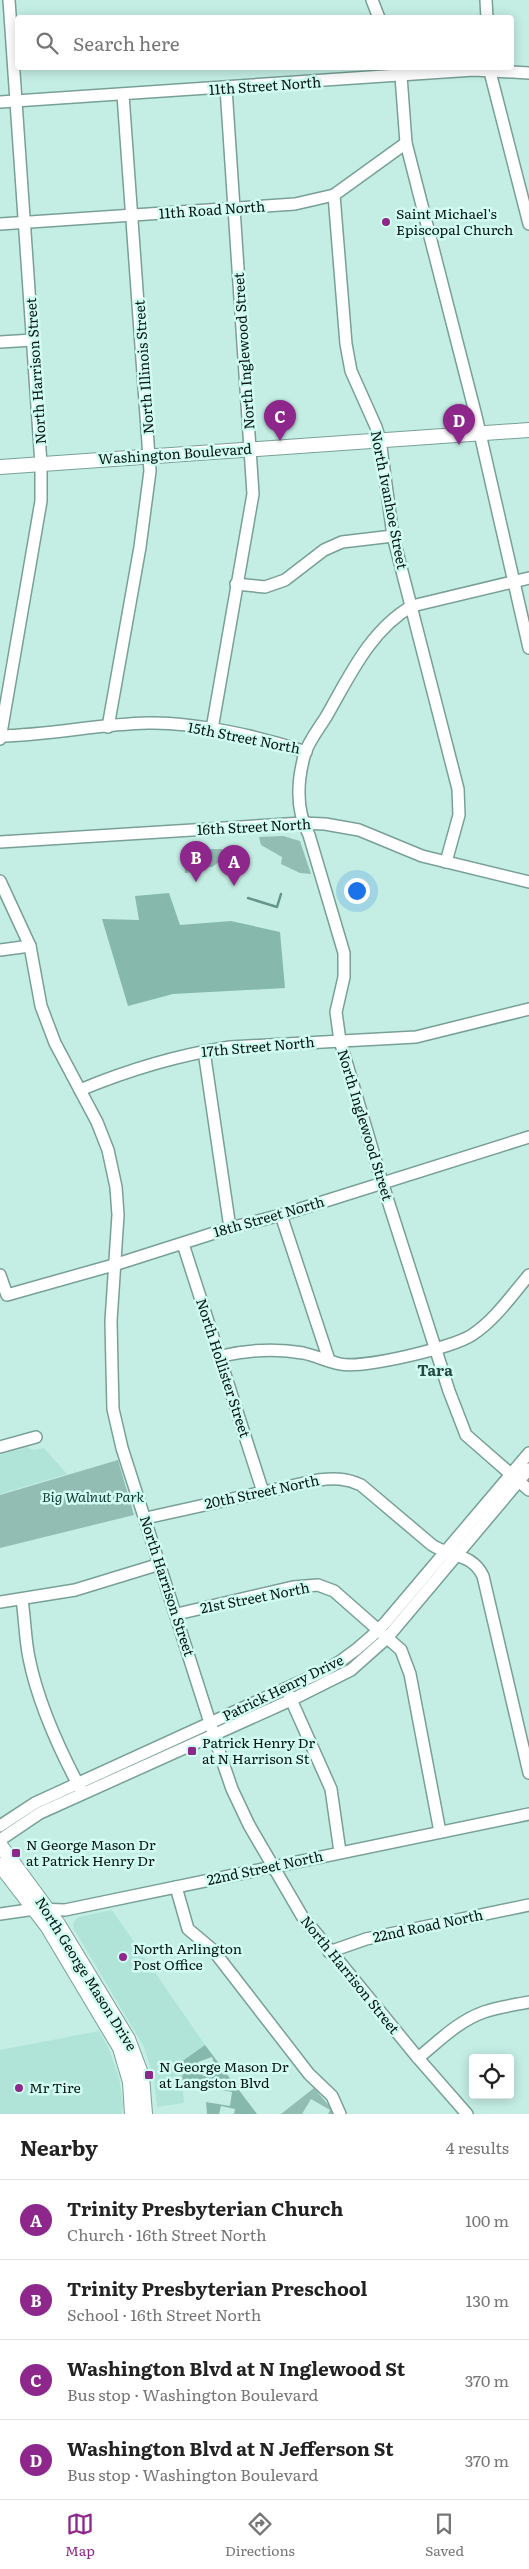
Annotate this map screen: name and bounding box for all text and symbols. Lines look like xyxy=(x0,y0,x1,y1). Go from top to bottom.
search box xyxy=(15,15,514,70)
icon: search xyxy=(33,29,61,57)
text: Search here xyxy=(73,29,180,57)
street label: 11th Street North xyxy=(208,71,322,99)
street label: 11th Road North xyxy=(158,195,266,223)
place label: Saint Michael's Episcopal Church xyxy=(396,203,513,239)
marker: Saint Michael's Episcopal Church xyxy=(380,216,392,228)
street label: North Inglewood Street xyxy=(228,272,258,430)
street label: North Harrison Street xyxy=(20,297,50,445)
street label: North Illinois Street xyxy=(128,299,158,435)
pin: C xyxy=(264,400,296,441)
pin: D xyxy=(443,404,475,445)
street label: North Ivanhoe Street xyxy=(367,429,413,571)
street label: Washington Boulevard xyxy=(97,438,253,468)
street label: 15th Street North xyxy=(186,716,302,758)
street label: 16th Street North xyxy=(196,813,312,839)
pin: B xyxy=(180,841,212,882)
pin: A xyxy=(218,845,250,886)
your location xyxy=(344,878,370,904)
street label: 17th Street North xyxy=(200,1031,315,1061)
street label: North Inglewood Street xyxy=(333,1047,399,1203)
street label: 18th Street North xyxy=(211,1191,327,1241)
street label: North Hollister Street xyxy=(192,1295,256,1440)
district label: Tara xyxy=(417,1358,453,1381)
street label: 20th Street North xyxy=(203,1469,321,1513)
park label: Big Walnut Park xyxy=(42,1486,144,1506)
street label: North Harrison Street xyxy=(136,1513,200,1659)
street label: 21st Street North xyxy=(198,1577,311,1617)
street label: Patrick Henry Drive xyxy=(219,1649,347,1725)
place label: Patrick Henry Dr at N Harrison St xyxy=(202,1732,315,1768)
marker: Patrick Henry Dr at N Harrison St xyxy=(186,1745,198,1757)
place label: N George Mason Dr at Patrick Henry Dr xyxy=(26,1834,156,1870)
street label: 22nd Street North xyxy=(205,1845,325,1889)
marker: N George Mason Dr at Patrick Henry Dr xyxy=(10,1847,22,1859)
street label: North George Mason Drive xyxy=(31,1893,142,2054)
street label: 22nd Road North xyxy=(371,1904,485,1946)
street label: North Harrison Street xyxy=(297,1911,405,2038)
place label: North Arlington Post Office xyxy=(133,1938,242,1974)
marker: North Arlington Post Office xyxy=(117,1951,129,1963)
map controls xyxy=(469,2054,514,2099)
button: locate xyxy=(469,2054,514,2099)
place label: N George Mason Dr at Langston Blvd xyxy=(159,2056,289,2092)
marker: N George Mason Dr at Langston Blvd xyxy=(143,2069,155,2081)
place label: Mr Tire xyxy=(29,2077,81,2097)
marker: Mr Tire xyxy=(13,2082,25,2094)
text: Nearby xyxy=(20,2131,98,2162)
text: 4 results xyxy=(446,2135,509,2159)
text: Trinity Presbyterian Church xyxy=(67,2194,343,2222)
text: A xyxy=(30,2208,42,2232)
text: 100 m xyxy=(465,2208,509,2232)
text: Church · 16th Street North xyxy=(67,2222,267,2246)
text: Trinity Presbyterian Preschool xyxy=(67,2274,367,2302)
text: B xyxy=(30,2288,42,2312)
text: 130 m xyxy=(466,2288,509,2312)
text: School · 16th Street North xyxy=(67,2302,261,2326)
text: Washington Blvd at N Inglewood St xyxy=(67,2354,405,2382)
text: C xyxy=(30,2368,42,2392)
text: 370 m xyxy=(465,2368,509,2392)
text: Bus stop · Washington Boulevard xyxy=(67,2382,318,2406)
text: Washington Blvd at N Jefferson St xyxy=(67,2434,394,2462)
text: D xyxy=(30,2448,42,2472)
text: 370 m xyxy=(465,2448,509,2472)
text: Bus stop · Washington Boulevard xyxy=(67,2462,318,2486)
tab: Map xyxy=(65,2510,95,2560)
tab: Directions xyxy=(225,2510,295,2560)
tab: Saved xyxy=(425,2510,464,2560)

